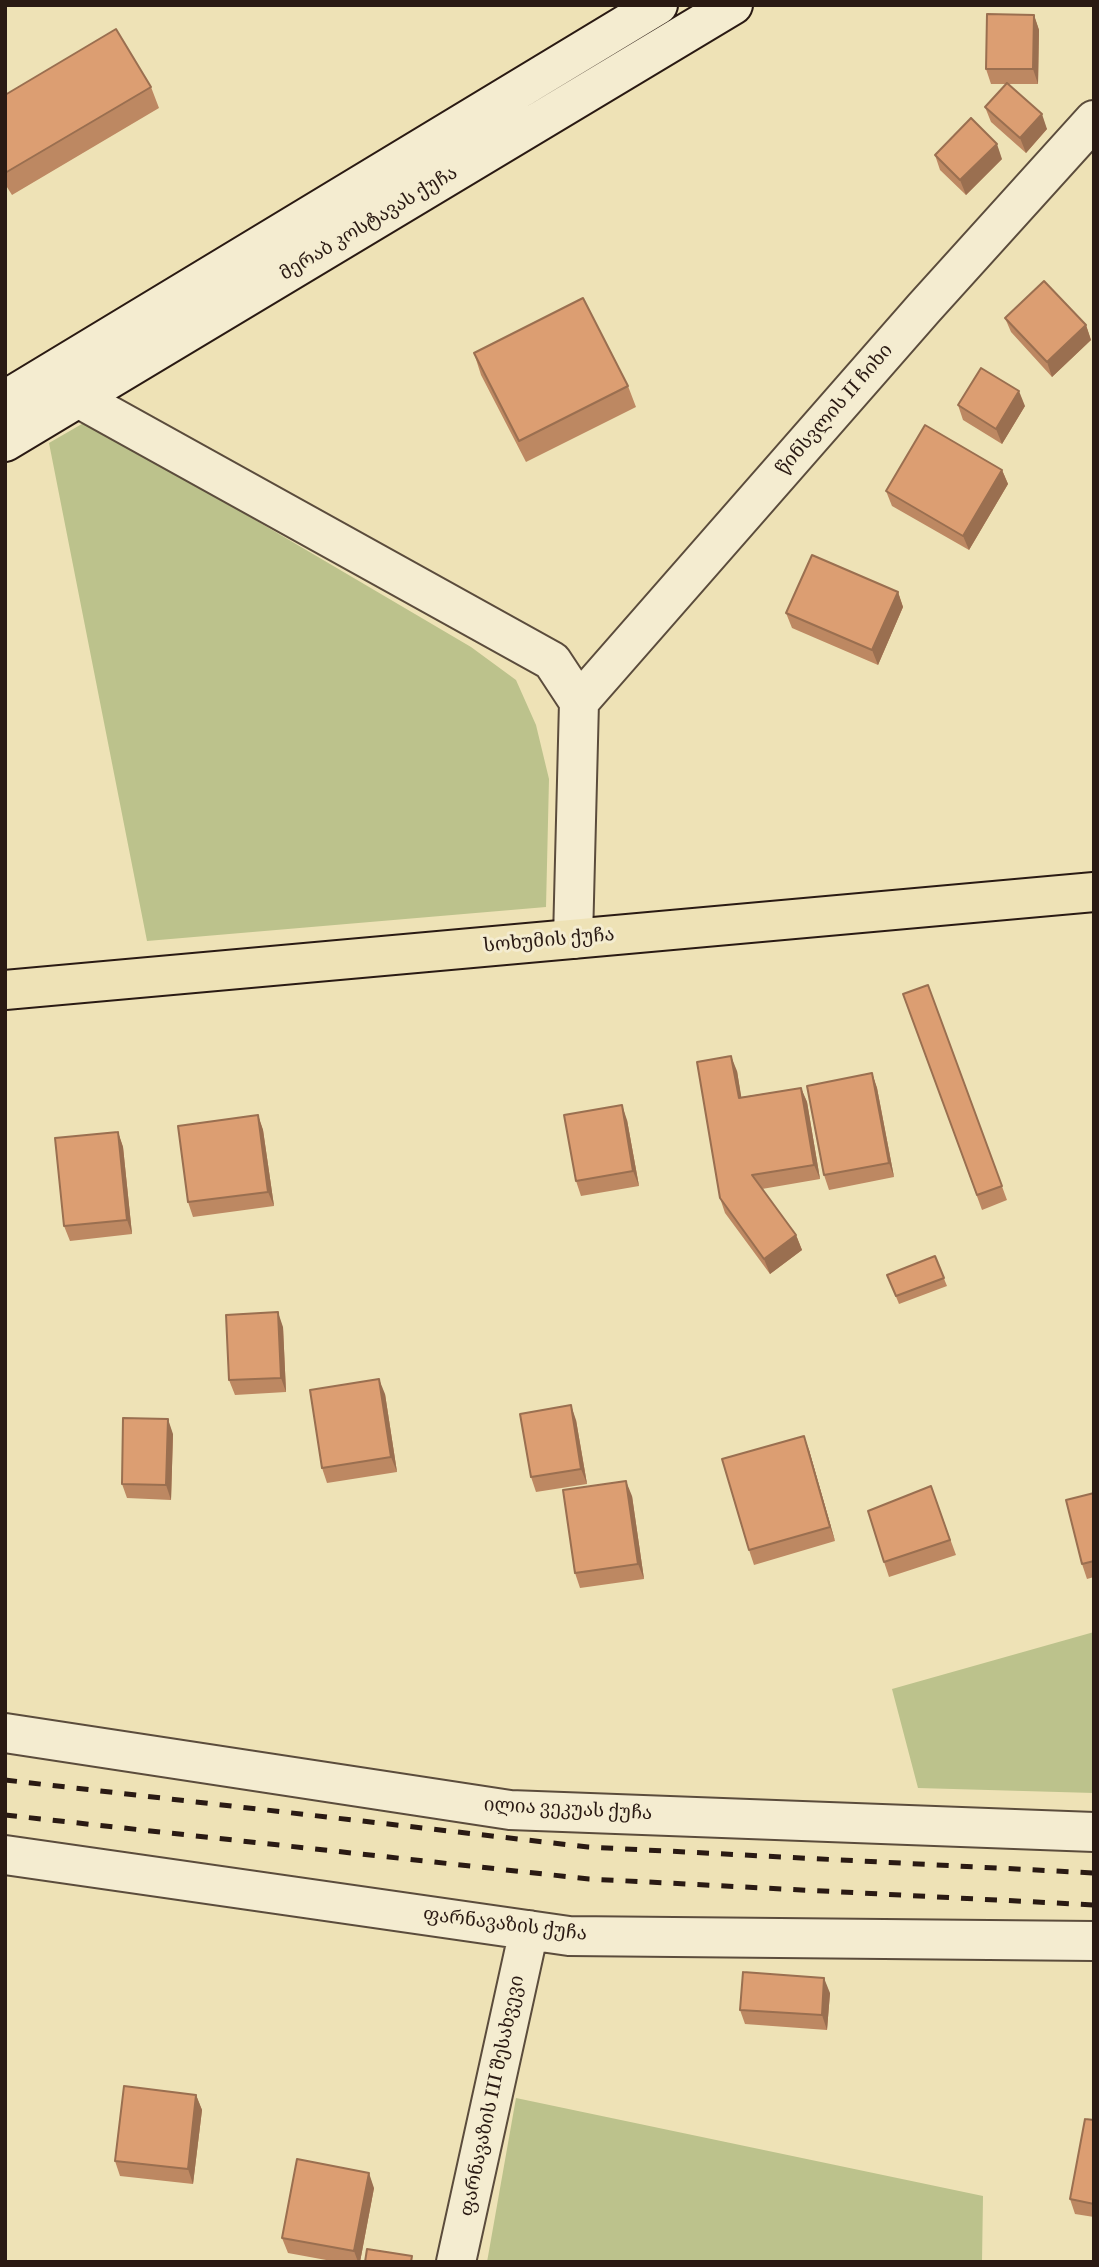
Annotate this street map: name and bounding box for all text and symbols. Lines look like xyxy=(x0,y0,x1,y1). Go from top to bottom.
street label: მერაბ კოსტავას ქუჩა xyxy=(276,162,462,286)
street label: წინსვლის II ჩიხი xyxy=(772,340,898,480)
street label: სოხუმის ქუჩა xyxy=(482,924,616,958)
street label: ილია ვეკუას ქუჩა xyxy=(483,1794,653,1826)
street label: ფარნავაზის ქუჩა xyxy=(422,1904,588,1946)
street label: ფარნავაზის III შესახვევი xyxy=(456,1973,530,2219)

